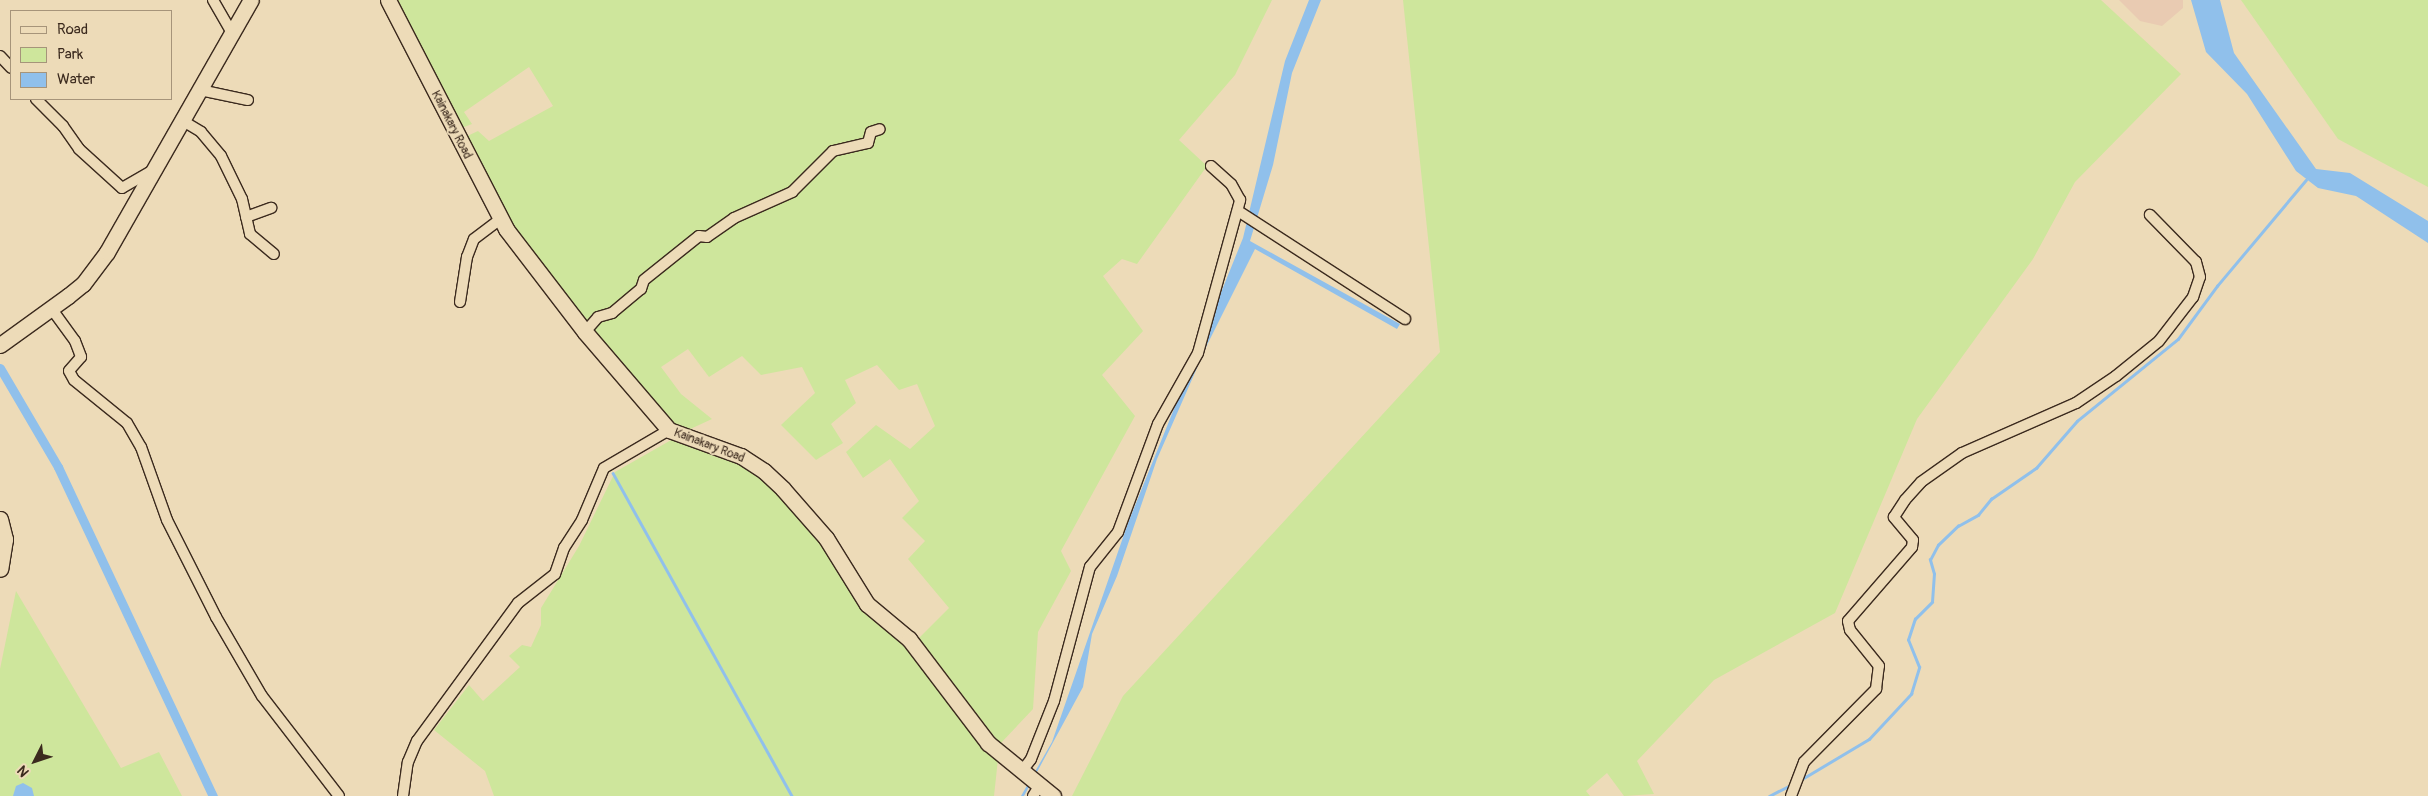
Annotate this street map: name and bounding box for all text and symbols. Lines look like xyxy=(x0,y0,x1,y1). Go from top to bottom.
legend xyxy=(10,10,172,100)
text: Road xyxy=(57,20,88,39)
text: Park xyxy=(57,45,83,64)
text: Water xyxy=(57,70,95,89)
street label: Kainakary Road xyxy=(428,88,474,162)
street label: Kainakary Road xyxy=(672,426,746,466)
north arrow xyxy=(10,736,60,786)
text: N xyxy=(14,762,33,780)

